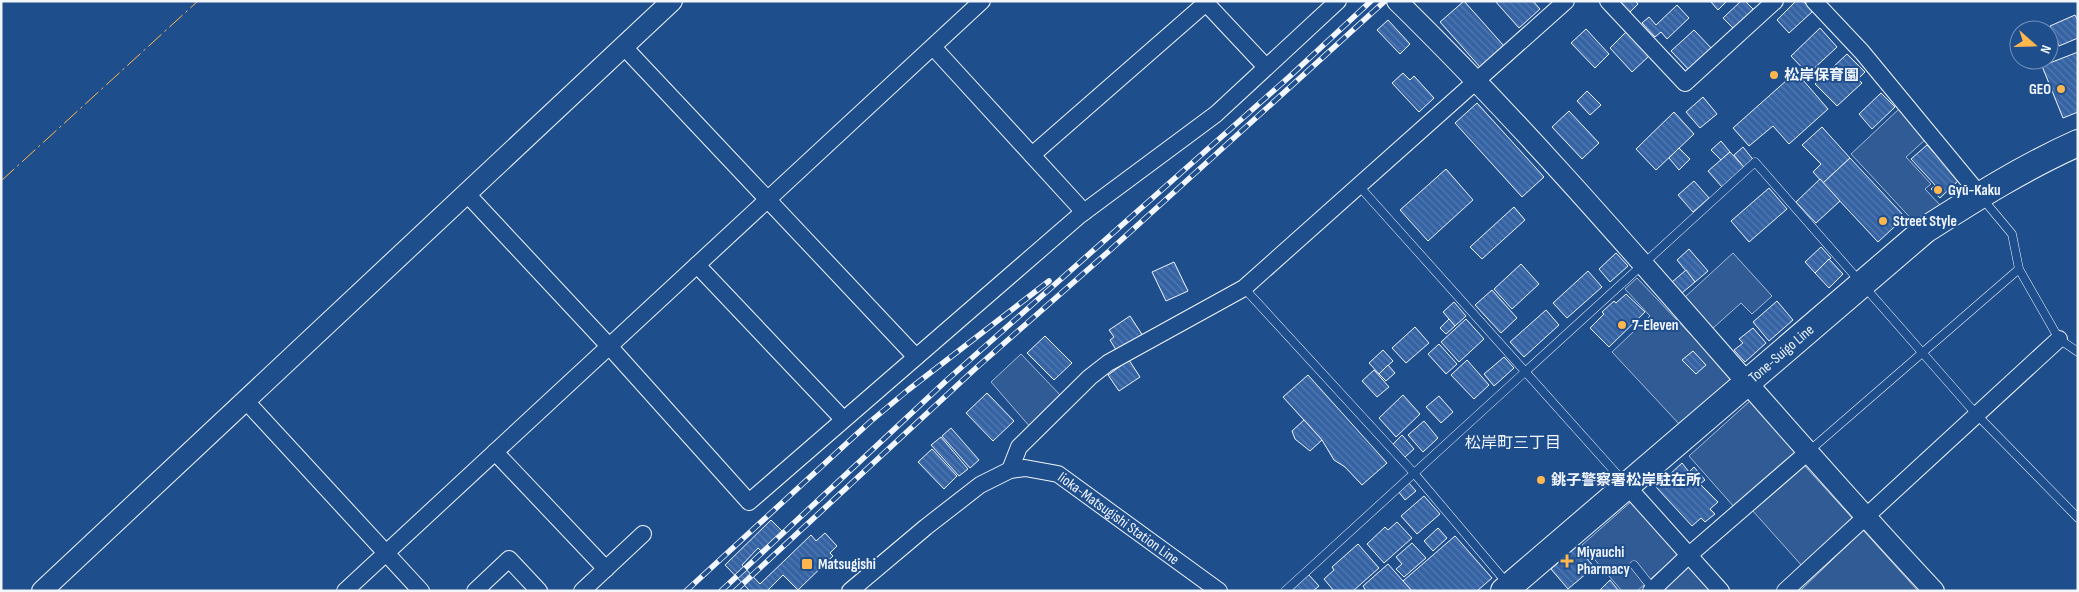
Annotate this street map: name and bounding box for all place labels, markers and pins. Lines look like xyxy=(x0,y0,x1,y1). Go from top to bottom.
place label: 松岸保育園 xyxy=(1784,66,1859,85)
marker: 松岸保育園 xyxy=(1768,69,1780,81)
place label: GEO xyxy=(2029,80,2051,99)
marker: GEO xyxy=(2055,83,2067,95)
place label: Gyū-Kaku xyxy=(1948,181,2001,200)
marker: Gyū-Kaku xyxy=(1932,184,1944,196)
place label: Street Style xyxy=(1893,212,1957,231)
marker: Street Style xyxy=(1877,215,1889,227)
place label: 7-Eleven xyxy=(1632,316,1679,335)
marker: 7-Eleven xyxy=(1616,319,1628,331)
place label: 銚子警察署松岸駐在所 xyxy=(1551,471,1701,490)
marker: 銚子警察署松岸駐在所 xyxy=(1535,474,1547,486)
place label: Miyauchi Pharmacy xyxy=(1577,543,1631,579)
place label: Matsugishi xyxy=(818,555,876,574)
marker: Miyauchi Pharmacy xyxy=(1561,555,1573,567)
marker: Matsugishi xyxy=(800,557,814,571)

